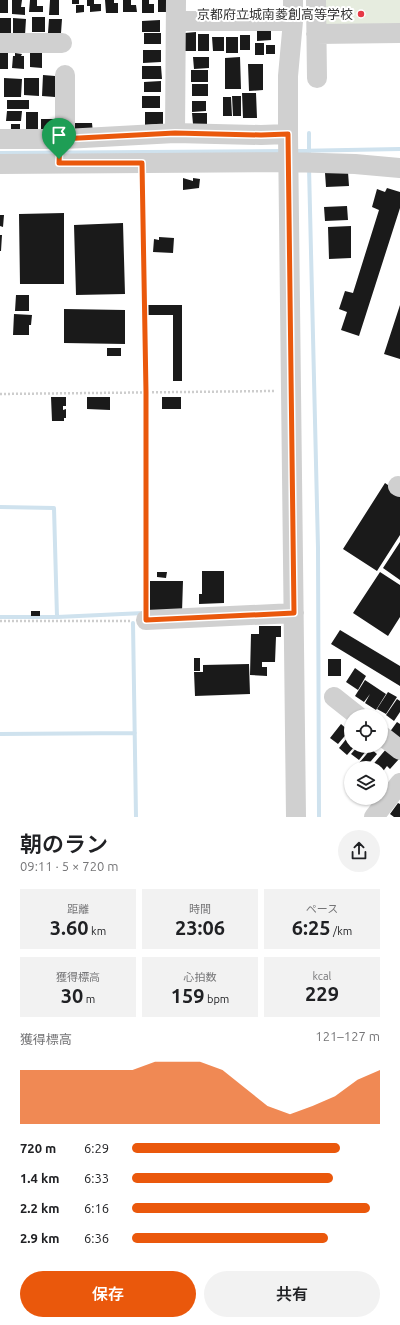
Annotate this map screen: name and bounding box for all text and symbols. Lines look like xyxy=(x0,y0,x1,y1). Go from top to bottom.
place label: 京都府立城南菱創高等学校 xyxy=(197,7,353,21)
marker: 京都府立城南菱創高等学校 xyxy=(356,9,366,19)
pin xyxy=(42,118,76,159)
icon: arrive xyxy=(48,124,70,146)
map controls xyxy=(344,709,388,805)
button: locate xyxy=(344,709,388,753)
button: layers xyxy=(344,761,388,805)
button: share xyxy=(338,830,380,872)
text: 朝のラン xyxy=(20,831,108,856)
text: 09:11 · 5 × 720 m xyxy=(20,859,119,873)
text: 距離 xyxy=(67,903,89,915)
text: 時間 xyxy=(189,903,211,915)
text: ペース xyxy=(306,903,338,915)
text: 3.60 xyxy=(50,916,89,939)
text: 23:06 xyxy=(175,916,225,939)
text: 6:25 xyxy=(292,916,331,939)
text: km xyxy=(89,925,106,937)
text: /km xyxy=(331,925,352,937)
text: kcal xyxy=(313,970,332,982)
text: 獲得標高 xyxy=(56,971,100,983)
text: 心拍数 xyxy=(184,971,217,983)
text: 229 xyxy=(305,982,339,1005)
text: 30 xyxy=(61,984,83,1007)
text: 159 xyxy=(171,984,204,1007)
text: m xyxy=(83,993,95,1005)
text: bpm xyxy=(204,993,229,1005)
text: 121–127 m xyxy=(315,1029,380,1043)
text: 獲得標高 xyxy=(20,1032,72,1046)
text: 720 m xyxy=(20,1141,56,1155)
text: 6:29 xyxy=(84,1141,109,1155)
text: 1.4 km xyxy=(20,1171,59,1185)
text: 6:33 xyxy=(84,1171,109,1185)
text: 2.2 km xyxy=(20,1201,59,1215)
text: 6:16 xyxy=(84,1201,109,1215)
text: 2.9 km xyxy=(20,1231,59,1245)
text: 6:36 xyxy=(84,1231,109,1245)
button: 保存 xyxy=(20,1271,196,1317)
button: 共有 xyxy=(204,1271,380,1317)

